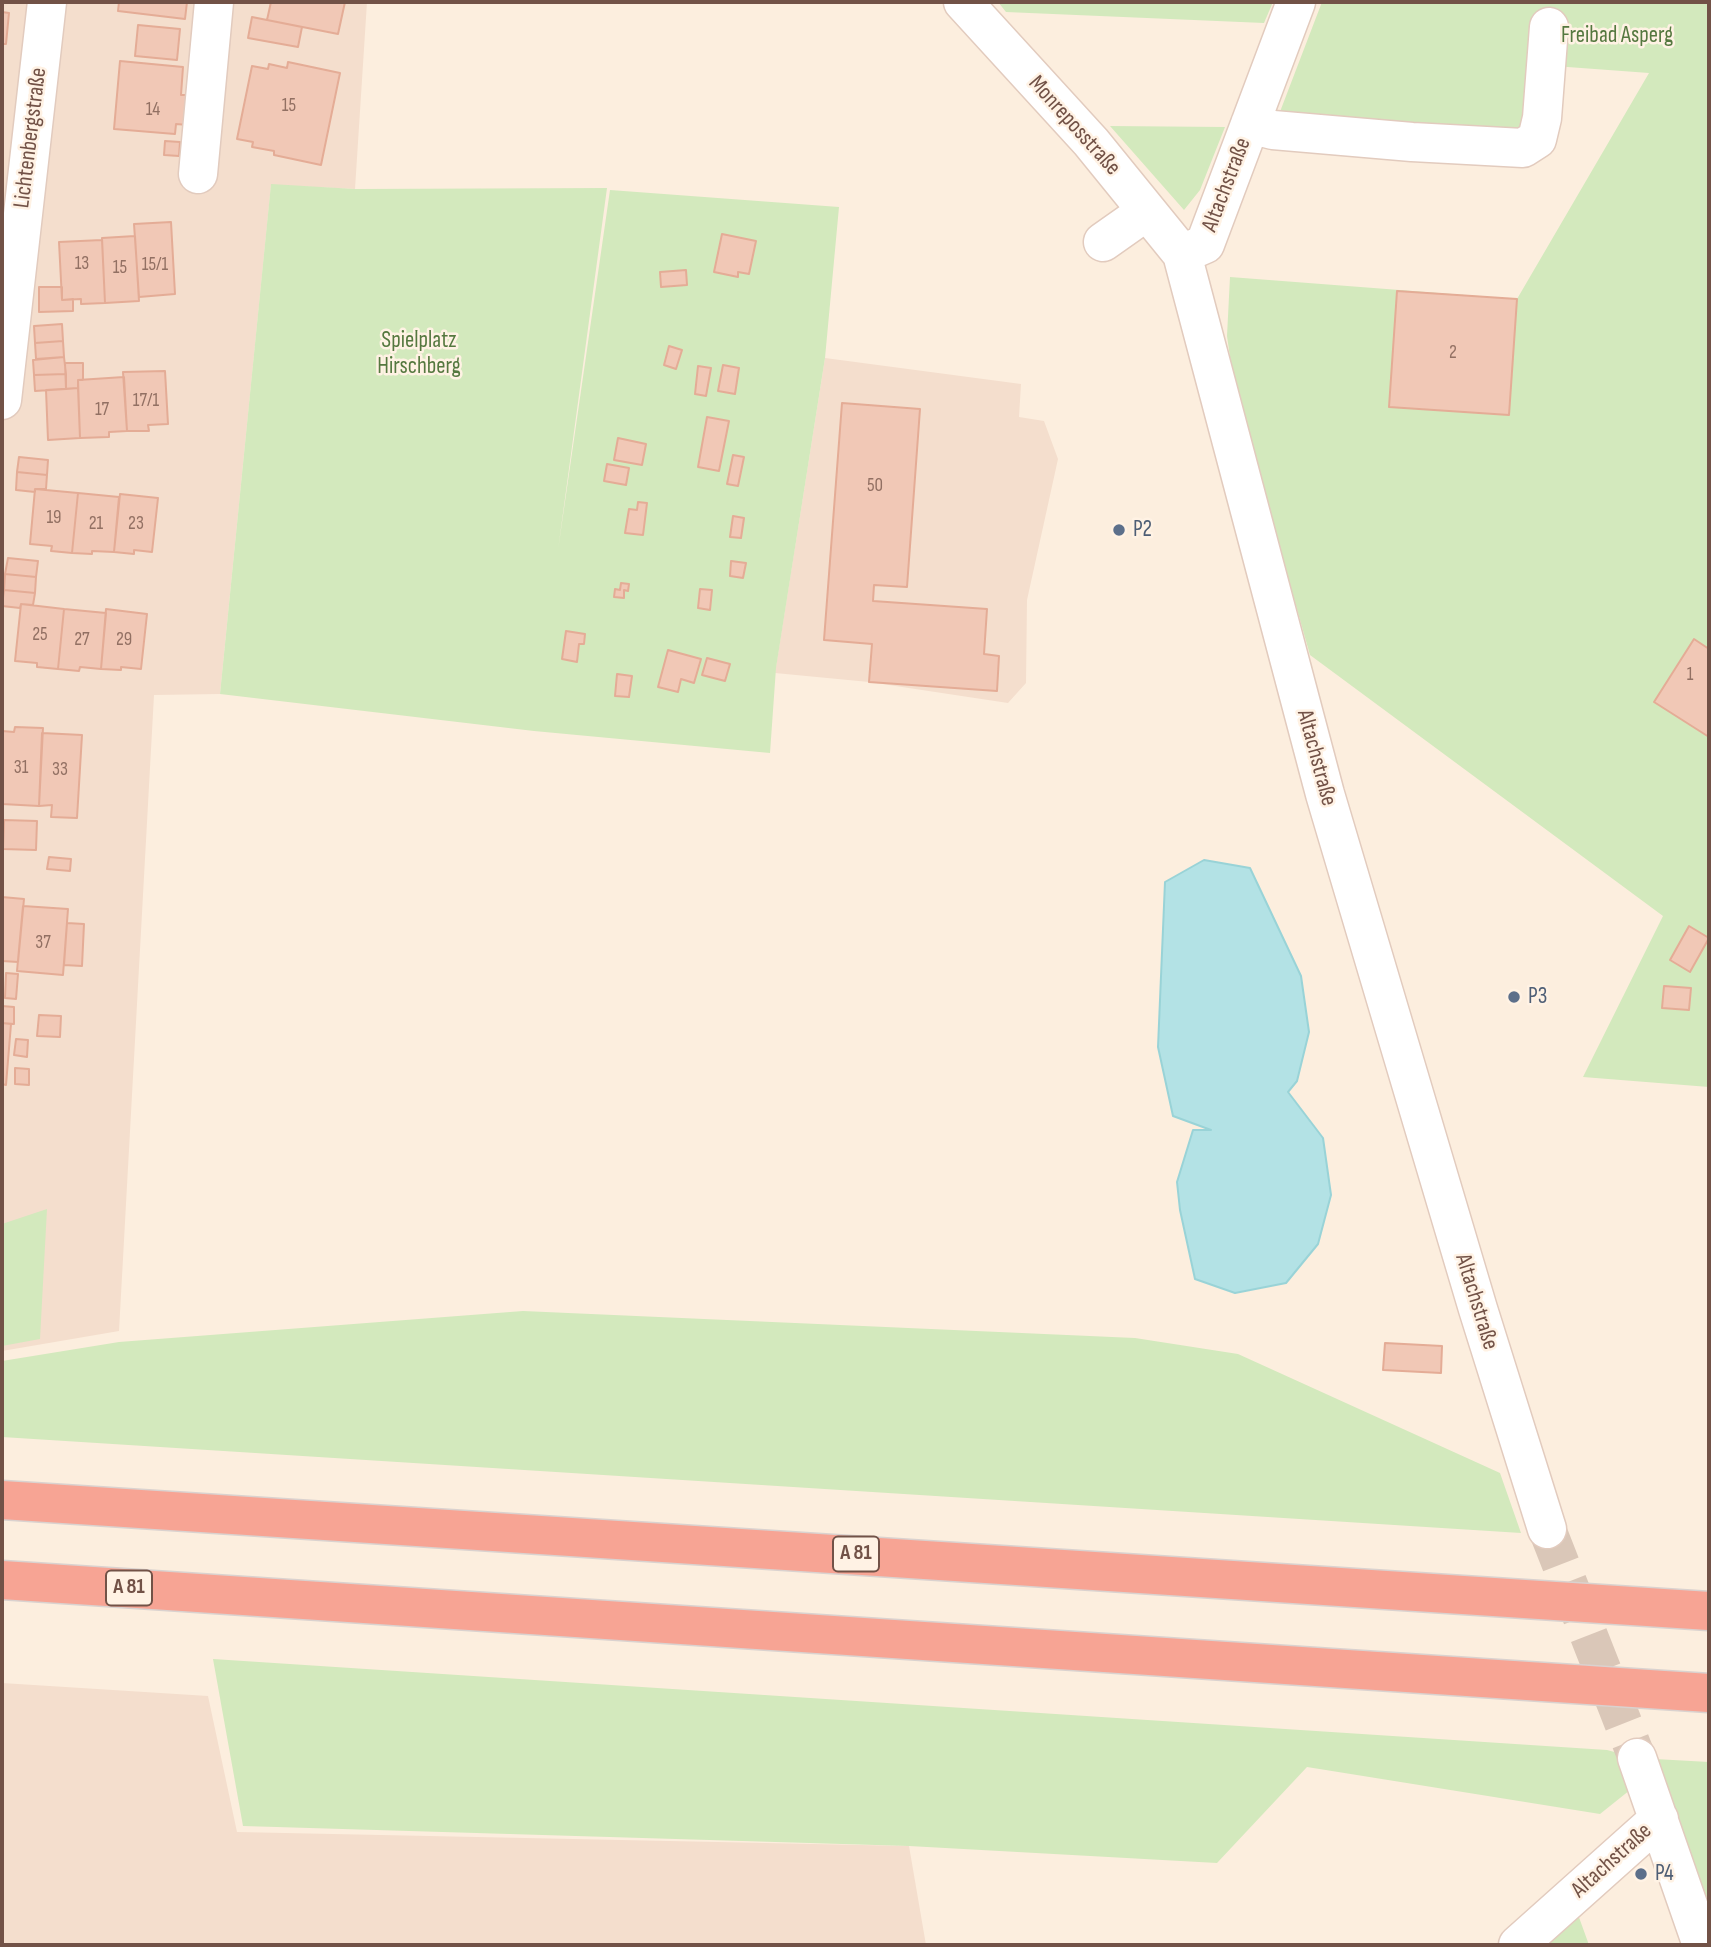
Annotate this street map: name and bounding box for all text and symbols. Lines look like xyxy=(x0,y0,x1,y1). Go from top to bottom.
park label: Freibad Asperg xyxy=(1561,22,1673,50)
street label: Lichtenbergstraße xyxy=(9,66,53,210)
street label: Monreposstraße xyxy=(1022,70,1126,182)
house number: 15 xyxy=(282,95,296,117)
house number: 14 xyxy=(146,99,160,121)
street label: Altachstraße xyxy=(1196,134,1258,236)
house number: 13 xyxy=(75,253,89,275)
house number: 15/1 xyxy=(142,254,168,276)
house number: 15 xyxy=(113,257,127,279)
park label: Spielplatz Hirschberg xyxy=(377,327,461,381)
house number: 2 xyxy=(1449,342,1457,364)
house number: 17/1 xyxy=(133,390,159,412)
house number: 17 xyxy=(95,399,109,421)
house number: 50 xyxy=(867,475,883,497)
house number: 19 xyxy=(46,507,62,529)
house number: 21 xyxy=(89,513,103,535)
house number: 23 xyxy=(128,513,144,535)
place label: P2 xyxy=(1133,516,1152,544)
marker: P2 xyxy=(1111,522,1127,538)
house number: 25 xyxy=(32,624,48,646)
house number: 27 xyxy=(74,629,90,651)
house number: 29 xyxy=(116,629,132,651)
house number: 1 xyxy=(1687,664,1693,686)
street label: Altachstraße xyxy=(1290,707,1342,809)
house number: 31 xyxy=(14,757,28,779)
house number: 33 xyxy=(52,759,68,781)
house number: 37 xyxy=(35,932,51,954)
place label: P3 xyxy=(1528,983,1547,1011)
marker: P3 xyxy=(1506,989,1522,1005)
street label: Altachstraße xyxy=(1448,1251,1504,1353)
road number: A 81 xyxy=(833,1536,879,1572)
road number: A 81 xyxy=(106,1570,152,1606)
street label: Altachstraße xyxy=(1566,1818,1658,1904)
place label: P4 xyxy=(1655,1860,1674,1888)
marker: P4 xyxy=(1633,1866,1649,1882)

